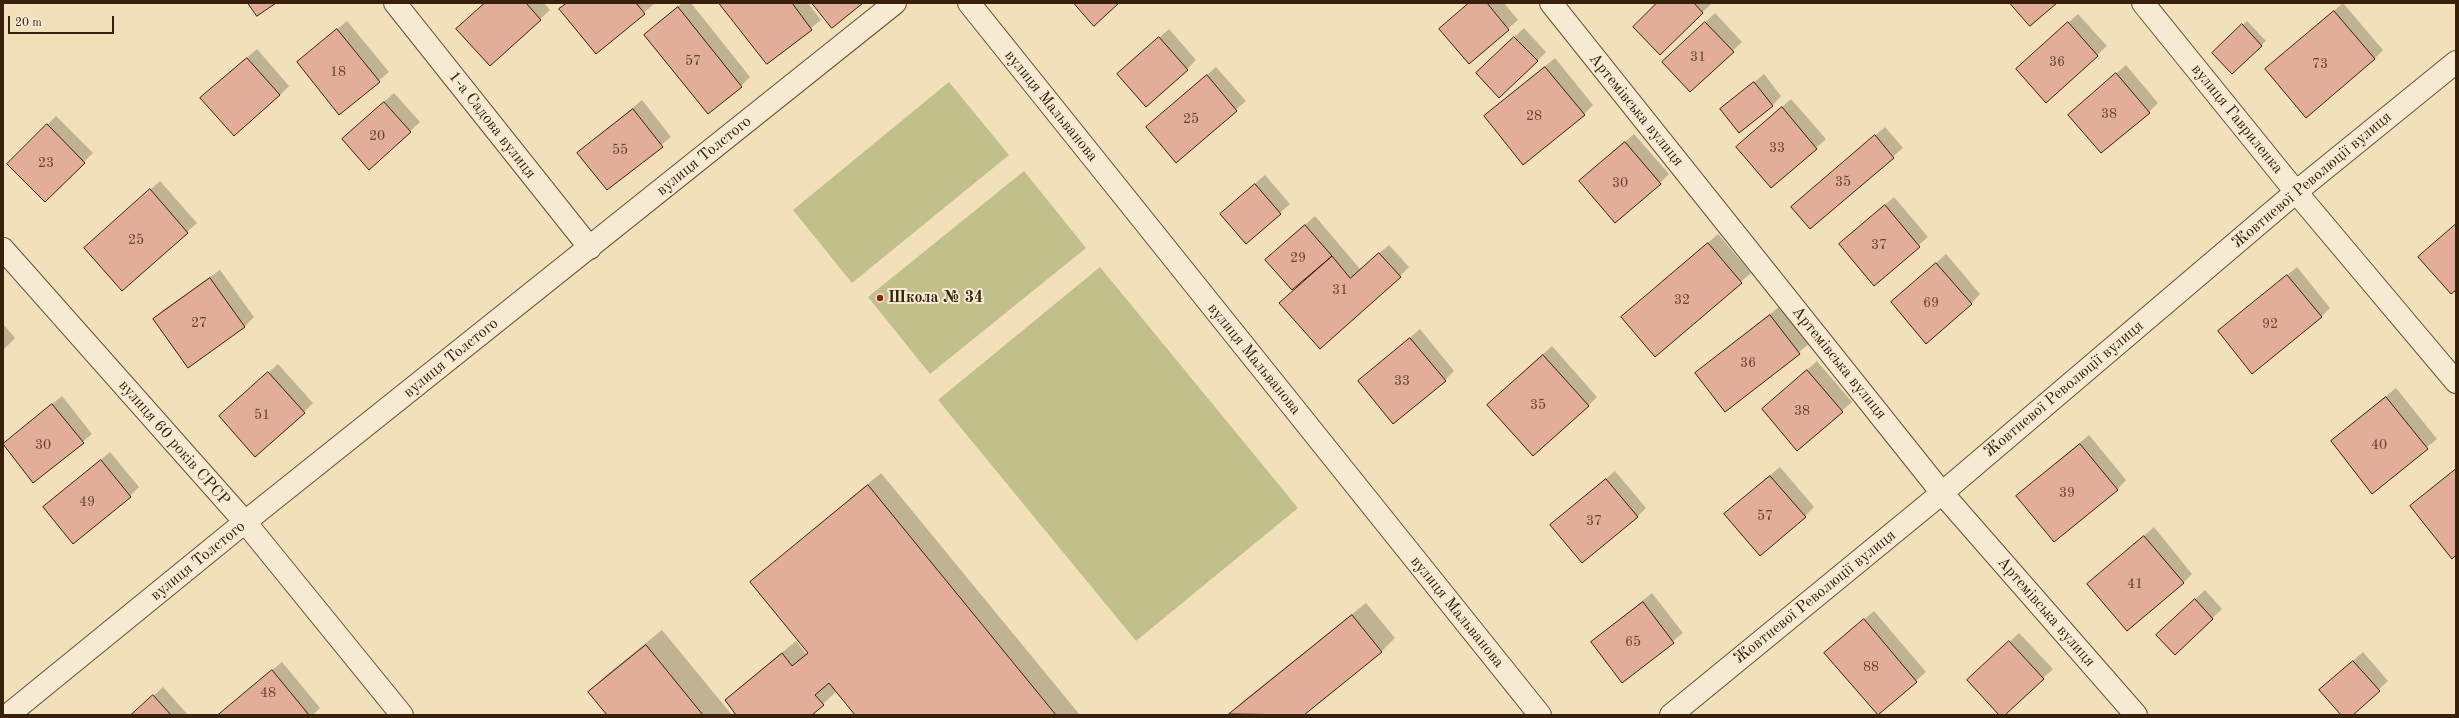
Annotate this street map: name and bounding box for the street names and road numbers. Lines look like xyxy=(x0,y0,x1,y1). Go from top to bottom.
street label: вулиця Мальванова xyxy=(1000,46,1102,166)
street label: Артемівська вулиця xyxy=(1585,50,1687,170)
street label: вулиця Гавриленка xyxy=(2187,60,2287,178)
street label: 1-а Садова вулиця xyxy=(444,67,540,183)
street label: Жовтневої Революції вулиця xyxy=(2228,107,2396,253)
street label: вулиця Толстого xyxy=(653,112,755,200)
street label: вулиця Мальванова xyxy=(1203,299,1305,419)
street label: Артемівська вулиця xyxy=(1788,303,1890,423)
street label: вулиця Толстого xyxy=(400,314,502,402)
street label: Жовтневої Революції вулиця xyxy=(1980,316,2148,462)
street label: вулиця 60 років СРСР xyxy=(114,376,234,510)
street label: вулиця Толстого xyxy=(147,517,249,605)
street label: Жовтневої Революції вулиця xyxy=(1730,526,1900,668)
street label: вулиця Мальванова xyxy=(1406,552,1508,672)
street label: Артемівська вулиця xyxy=(1993,553,2099,671)

